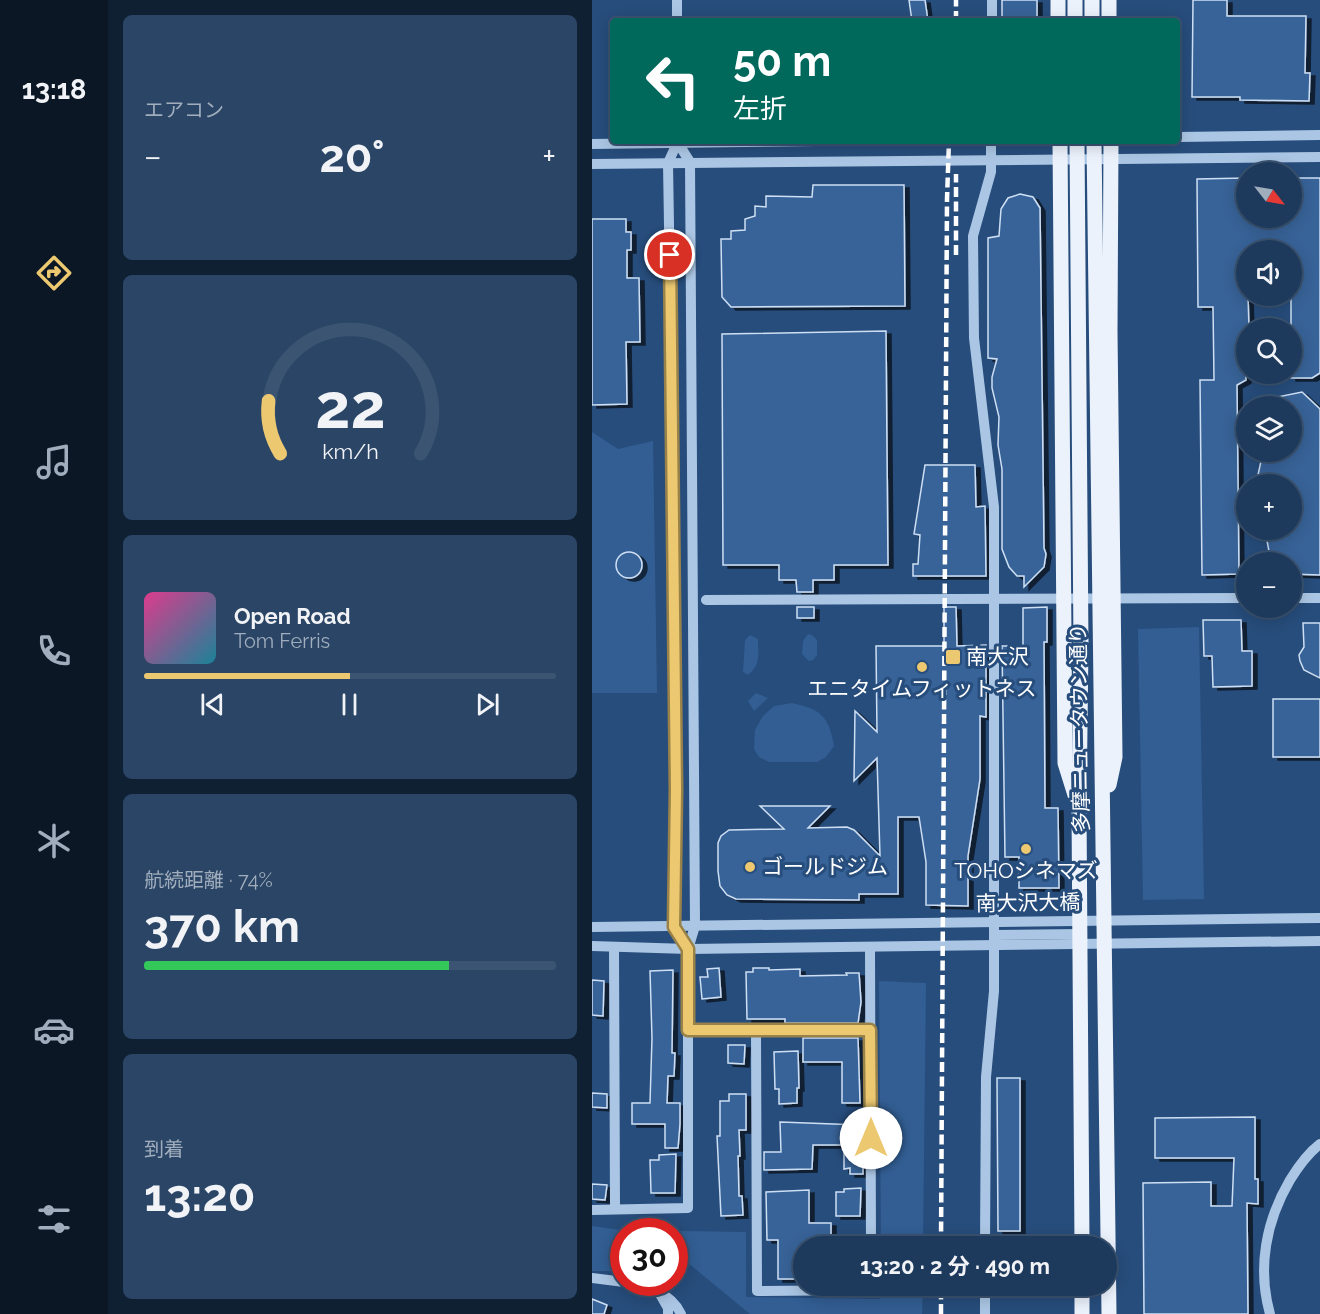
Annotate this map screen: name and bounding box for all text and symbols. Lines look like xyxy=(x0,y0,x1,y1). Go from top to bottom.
text: 50 m xyxy=(733,37,831,86)
icon: left xyxy=(634,42,712,120)
text: 13:18 xyxy=(22,74,86,105)
text: 左折 xyxy=(733,93,787,124)
text: エアコン xyxy=(144,98,224,122)
text: 20° xyxy=(319,130,385,183)
text: − xyxy=(144,137,162,176)
text: + xyxy=(542,137,556,176)
north arrow xyxy=(1236,162,1302,228)
map controls xyxy=(1236,162,1302,618)
pin xyxy=(644,229,695,280)
icon: arrive xyxy=(653,238,686,271)
button: sound xyxy=(1236,240,1302,306)
icon: directions xyxy=(33,252,75,294)
button: search xyxy=(1236,318,1302,384)
text: 22 xyxy=(315,369,385,443)
button: layers xyxy=(1236,396,1302,462)
text: km/h xyxy=(322,440,378,465)
icon: music xyxy=(33,441,75,483)
button: + xyxy=(1236,474,1302,540)
button: − xyxy=(1236,552,1302,618)
text: Open Road xyxy=(234,603,351,629)
street label: 多摩ニュータウン通り xyxy=(1065,623,1094,833)
text: Tom Ferris xyxy=(234,629,330,653)
icon: phone xyxy=(33,630,75,672)
place label: 南大沢 xyxy=(966,644,1029,669)
marker: 南大沢 xyxy=(944,648,962,666)
marker: エニタイムフィットネス xyxy=(915,660,929,674)
place label: エニタイムフィットネス xyxy=(808,676,1036,701)
icon: previous xyxy=(196,688,229,721)
icon: pause xyxy=(333,688,366,721)
icon: next xyxy=(471,688,504,721)
icon: climate xyxy=(33,820,75,862)
marker: TOHOシネマズ xyxy=(1019,842,1033,856)
place label: ゴールドジム xyxy=(762,854,888,879)
place label: TOHOシネマズ xyxy=(954,858,1098,883)
marker: ゴールドジム xyxy=(743,860,757,874)
text: 航続距離 · 74% xyxy=(144,868,273,892)
street label: 南大沢大橋 xyxy=(975,889,1081,916)
text: 370 km xyxy=(144,900,300,953)
icon: car xyxy=(33,1009,75,1051)
position arrow xyxy=(839,1106,903,1170)
text: 到着 xyxy=(144,1137,184,1161)
text: 13:20 xyxy=(144,1169,255,1222)
icon: filters xyxy=(33,1198,75,1240)
speed limit sign: 30 xyxy=(610,1218,688,1296)
text: 13:20 · 2 分 · 490 m xyxy=(860,1253,1050,1279)

